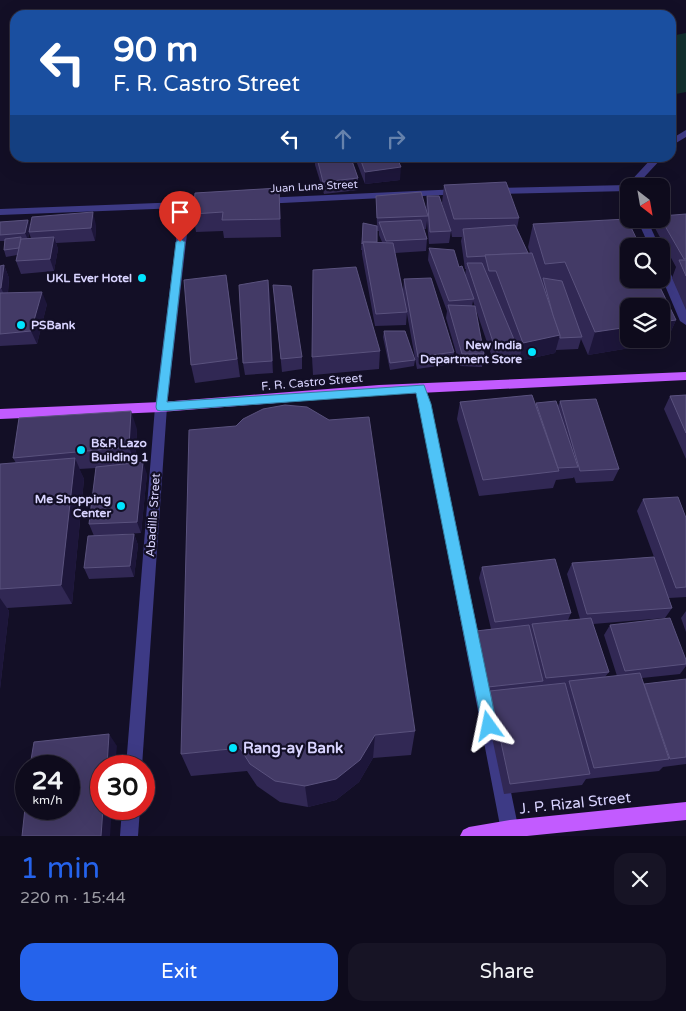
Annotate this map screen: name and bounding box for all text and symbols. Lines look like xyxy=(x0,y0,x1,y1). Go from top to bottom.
text: 90 m xyxy=(113,29,198,71)
icon: left xyxy=(30,30,95,95)
text: F. R. Castro Street xyxy=(113,71,300,97)
icon: left xyxy=(276,125,304,153)
icon: ahead xyxy=(329,125,357,153)
icon: right xyxy=(382,125,410,153)
street label: Juan Luna Street xyxy=(270,178,358,195)
north arrow xyxy=(620,178,670,228)
map controls xyxy=(620,178,670,348)
pin xyxy=(159,191,201,242)
icon: arrive xyxy=(166,198,194,226)
button: search xyxy=(620,238,670,288)
place label: UKL Ever Hotel xyxy=(46,271,132,285)
marker: UKL Ever Hotel xyxy=(136,272,148,284)
button: layers xyxy=(620,298,670,348)
place label: PSBank xyxy=(31,318,76,332)
marker: PSBank xyxy=(15,319,27,331)
place label: New India Department Store xyxy=(420,338,522,367)
marker: New India Department Store xyxy=(526,346,538,358)
street label: F. R. Castro Street xyxy=(261,371,364,393)
place label: B&R Lazo Building 1 xyxy=(91,436,149,465)
marker: B&R Lazo Building 1 xyxy=(75,444,87,456)
street label: Abadilla Street xyxy=(143,472,163,557)
place label: Me Shopping Center xyxy=(35,492,111,520)
marker: Me Shopping Center xyxy=(115,500,127,512)
position arrow xyxy=(462,699,514,751)
place label: Rang-ay Bank xyxy=(243,739,343,758)
marker: Rang-ay Bank xyxy=(227,742,239,754)
speed limit sign: 30 xyxy=(90,755,155,820)
text: 24 xyxy=(32,766,63,796)
street label: J. P. Rizal Street xyxy=(518,788,632,818)
text: km/h xyxy=(32,793,63,807)
text: 1 min xyxy=(20,850,100,887)
button: close xyxy=(614,853,666,905)
text: 220 m · 15:44 xyxy=(20,888,126,908)
button: Exit xyxy=(20,943,338,1001)
button: Share xyxy=(348,943,666,1001)

